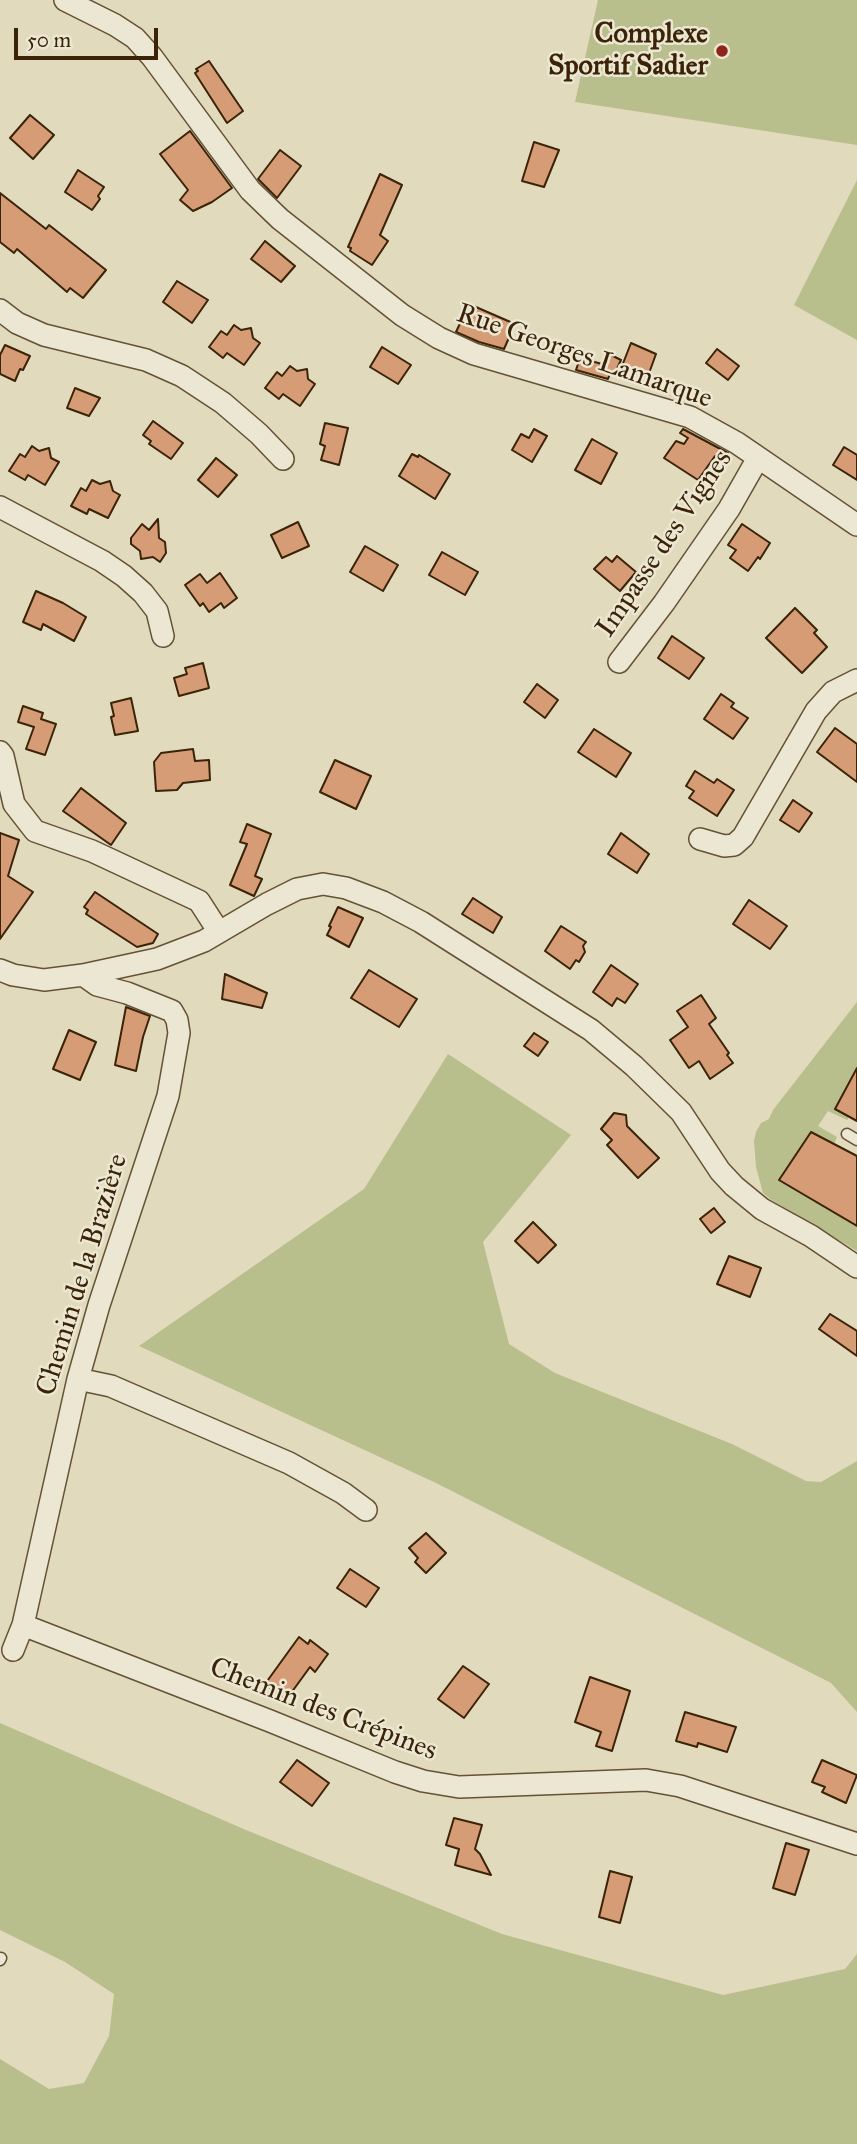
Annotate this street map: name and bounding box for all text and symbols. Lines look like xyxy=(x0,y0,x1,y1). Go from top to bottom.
scale bar xyxy=(18,14,161,58)
place label: Complexe Sportif Sadier xyxy=(548,18,708,84)
text: 50 m xyxy=(27,27,71,53)
marker: Complexe Sportif Sadier xyxy=(714,43,730,59)
street label: Rue Georges Lamarque xyxy=(452,297,716,417)
street label: Impasse des Vignes xyxy=(590,444,740,644)
street label: Chemin de la Brazière xyxy=(30,1150,136,1400)
street label: Chemin des Crépines xyxy=(205,1651,441,1769)

